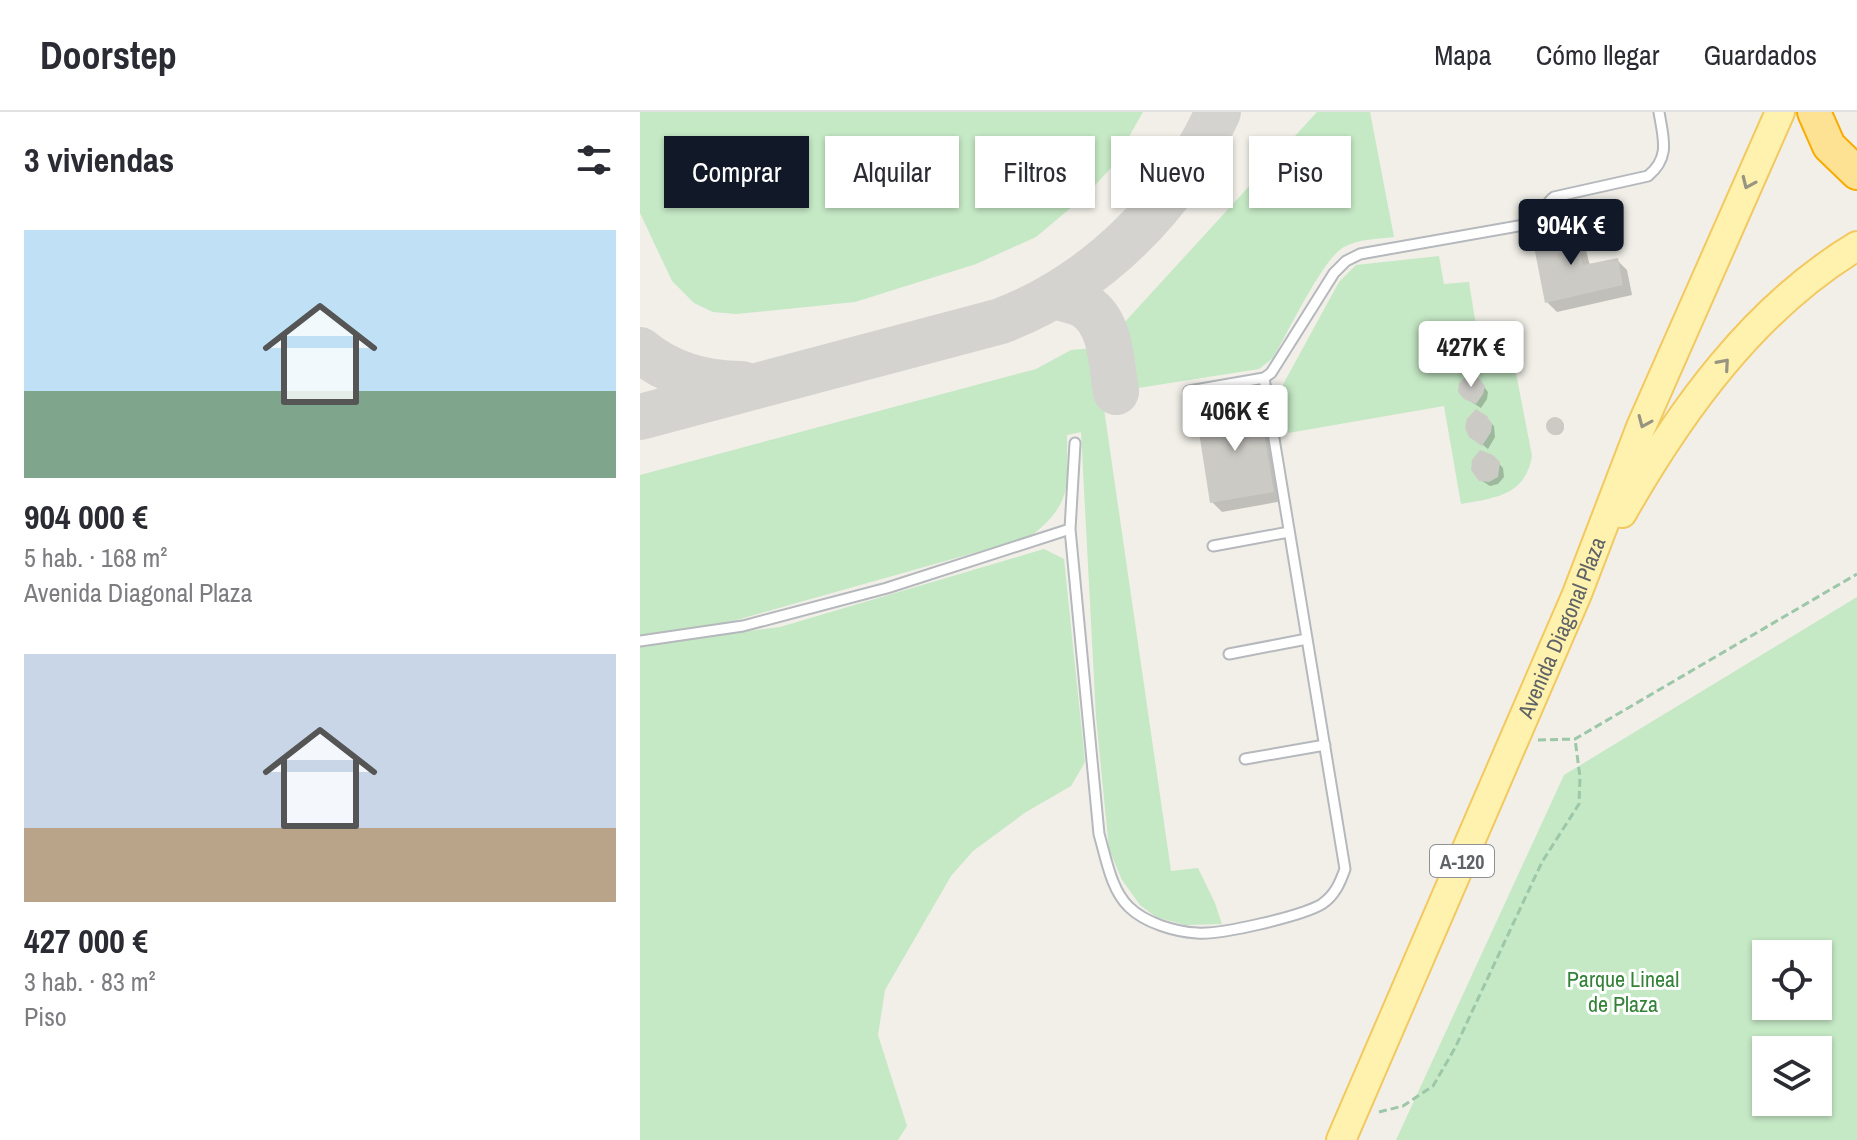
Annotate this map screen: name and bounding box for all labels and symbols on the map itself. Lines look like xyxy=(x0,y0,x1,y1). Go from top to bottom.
one-way arrow xyxy=(1742,175,1758,190)
pin: 904K € xyxy=(1506,199,1636,267)
pin: 427K € xyxy=(1406,321,1536,389)
one-way arrow xyxy=(1714,358,1729,373)
pin: 406K € xyxy=(1170,385,1300,453)
one-way arrow xyxy=(1637,413,1653,428)
street label: Avenida Diagonal Plaza xyxy=(1510,533,1612,723)
road number: A-120 xyxy=(1430,845,1494,877)
park label: Parque Lineal de Plaza xyxy=(1567,964,1679,1019)

